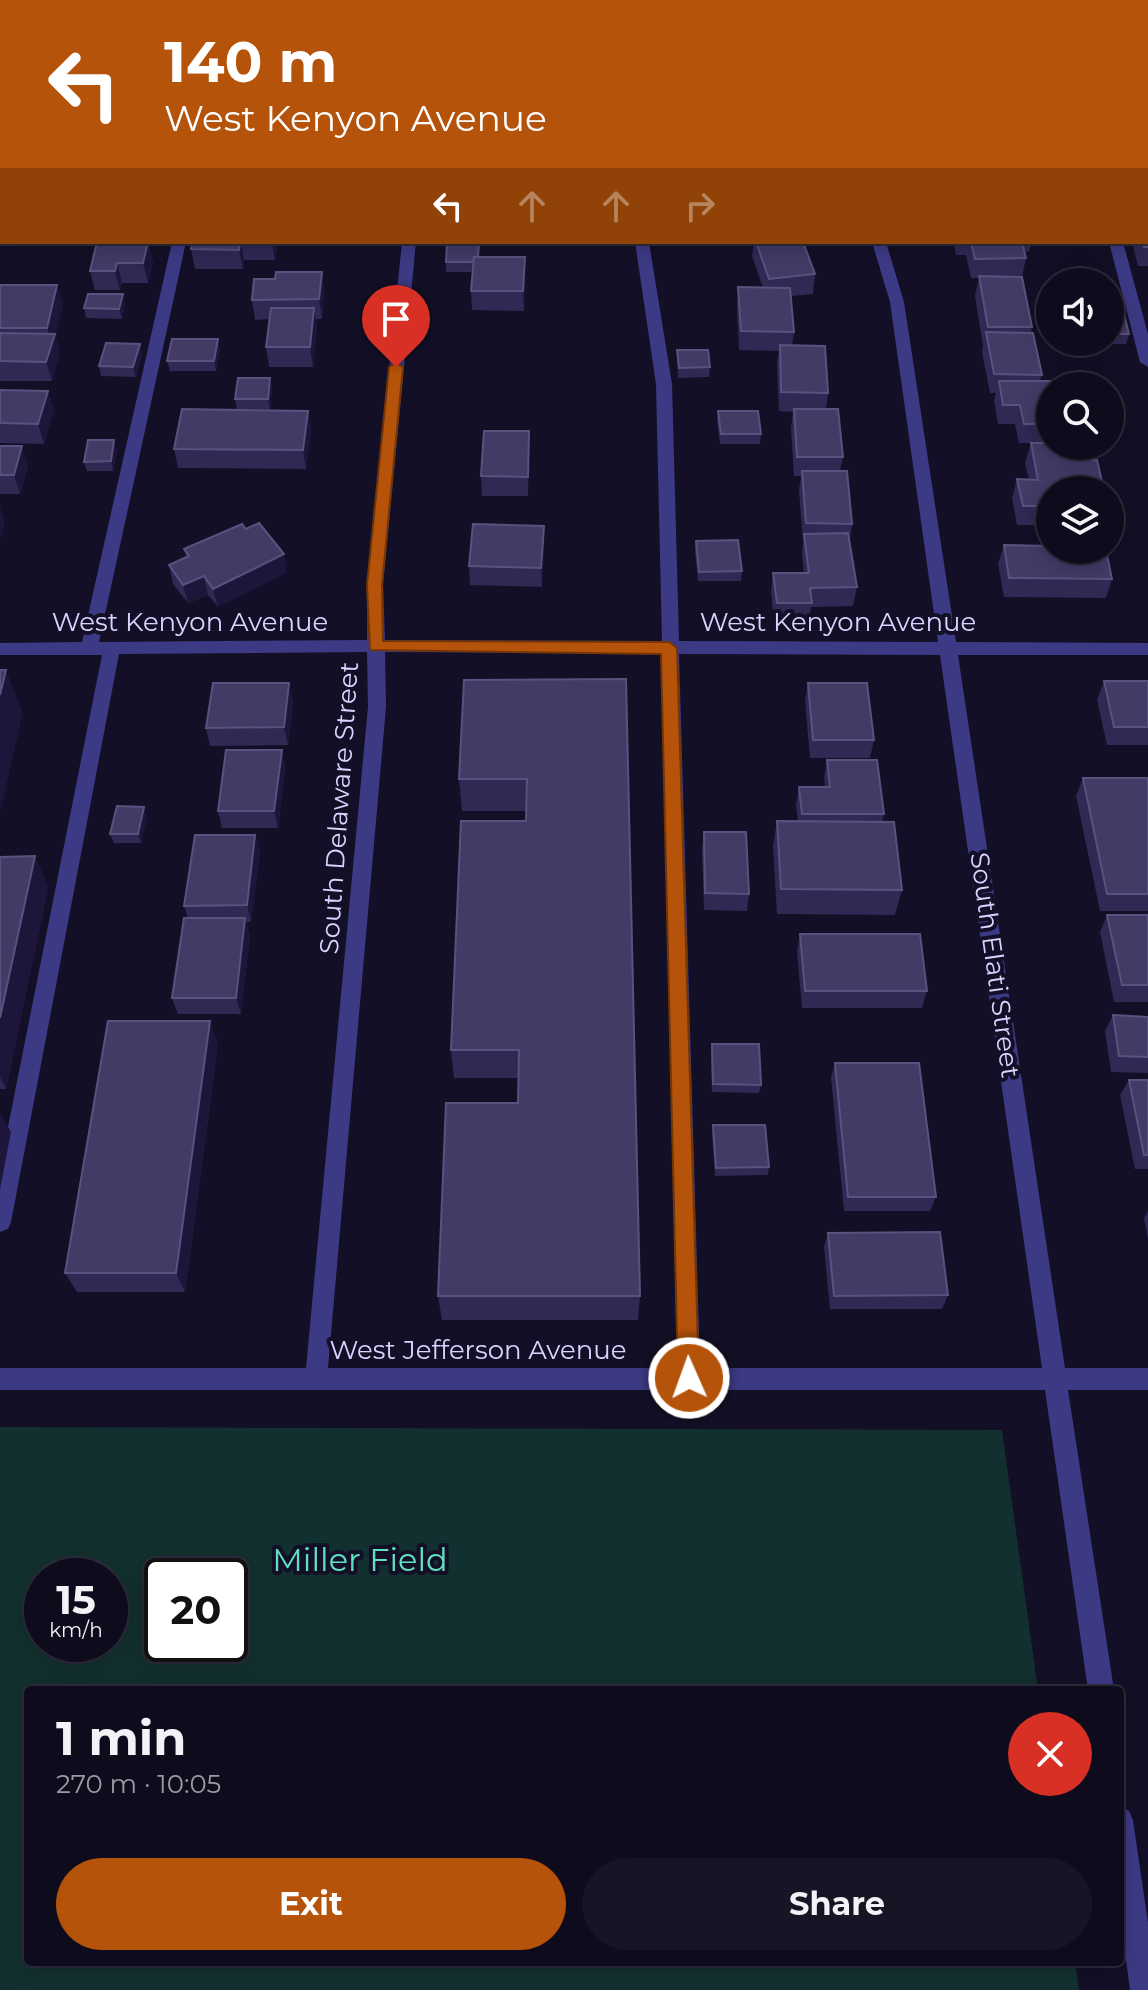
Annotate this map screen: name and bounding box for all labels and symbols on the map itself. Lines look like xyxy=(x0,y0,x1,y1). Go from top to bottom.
pin xyxy=(362,285,430,367)
street label: West Kenyon Avenue xyxy=(52,606,328,638)
street label: West Kenyon Avenue xyxy=(700,606,976,638)
street label: South Delaware Street xyxy=(313,661,365,955)
street label: South Elati Street xyxy=(963,850,1027,1080)
street label: West Jefferson Avenue xyxy=(330,1334,626,1366)
position arrow xyxy=(647,1336,731,1420)
park label: Miller Field xyxy=(272,1540,448,1579)
speed limit sign: 20 xyxy=(144,1558,248,1662)

